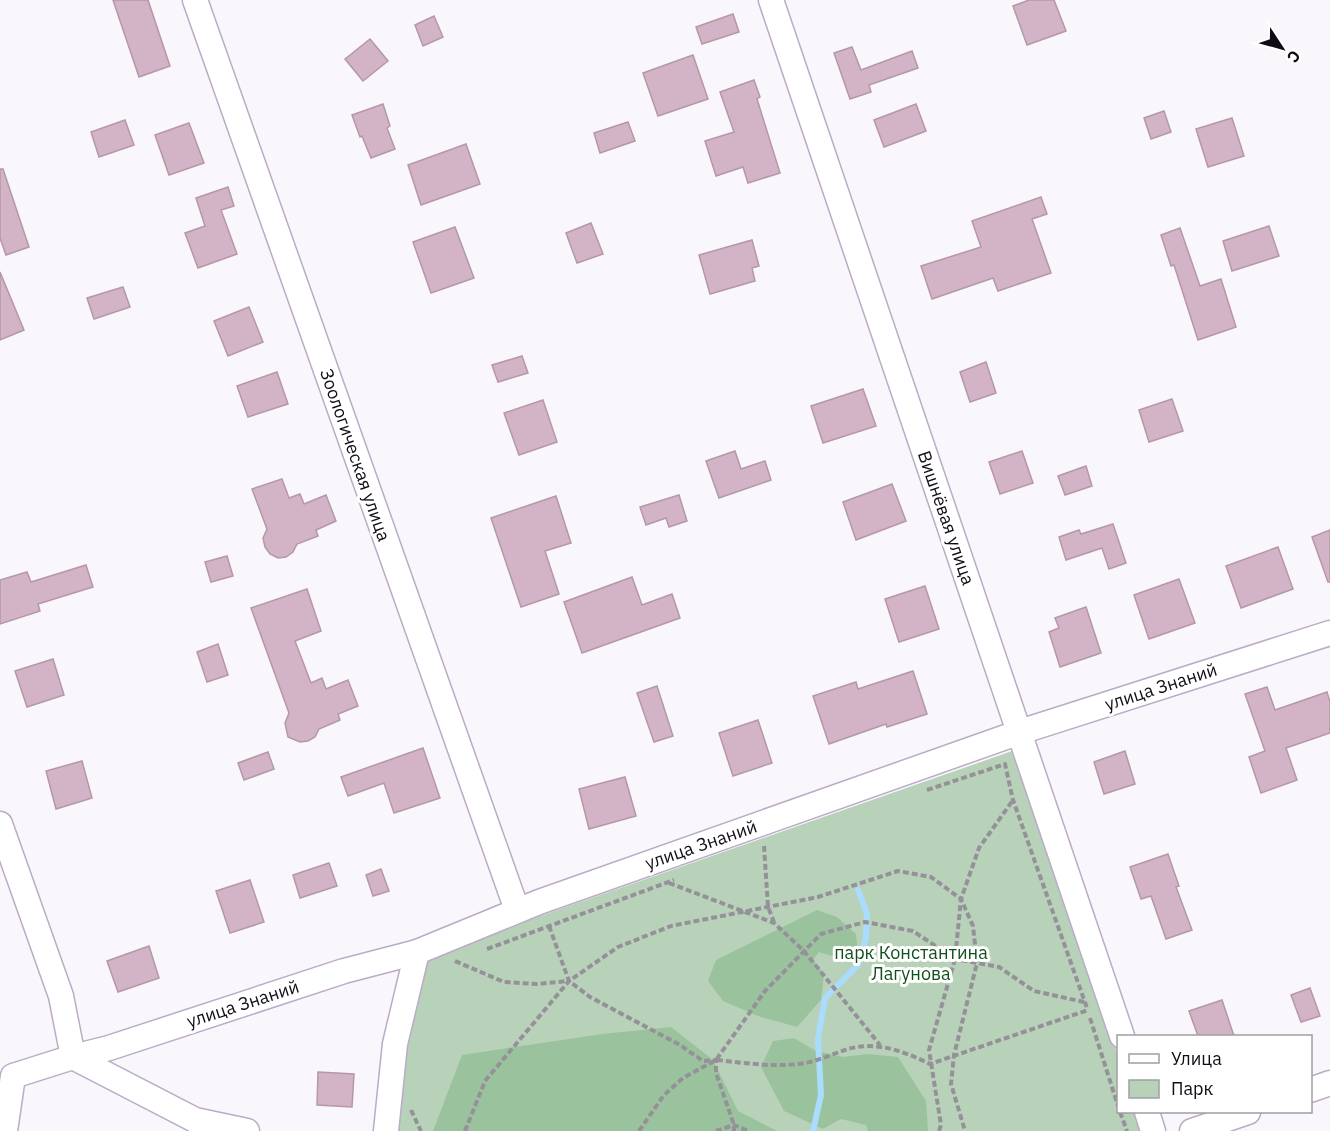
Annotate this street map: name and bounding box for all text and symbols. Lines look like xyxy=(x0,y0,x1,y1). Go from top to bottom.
north arrow xyxy=(1252,18,1312,78)
text: С xyxy=(1283,47,1305,67)
street label: Зоологическая улица xyxy=(315,365,396,545)
street label: Вишнёвая улица xyxy=(913,448,980,588)
street label: улица Знаний xyxy=(1102,658,1220,715)
street label: улица Знаний xyxy=(642,815,760,874)
park label: парк Константина Лагунова xyxy=(834,941,988,985)
street label: улица Знаний xyxy=(184,975,302,1032)
legend xyxy=(1117,1035,1312,1113)
text: Улица xyxy=(1171,1047,1222,1070)
text: Парк xyxy=(1171,1077,1214,1100)

